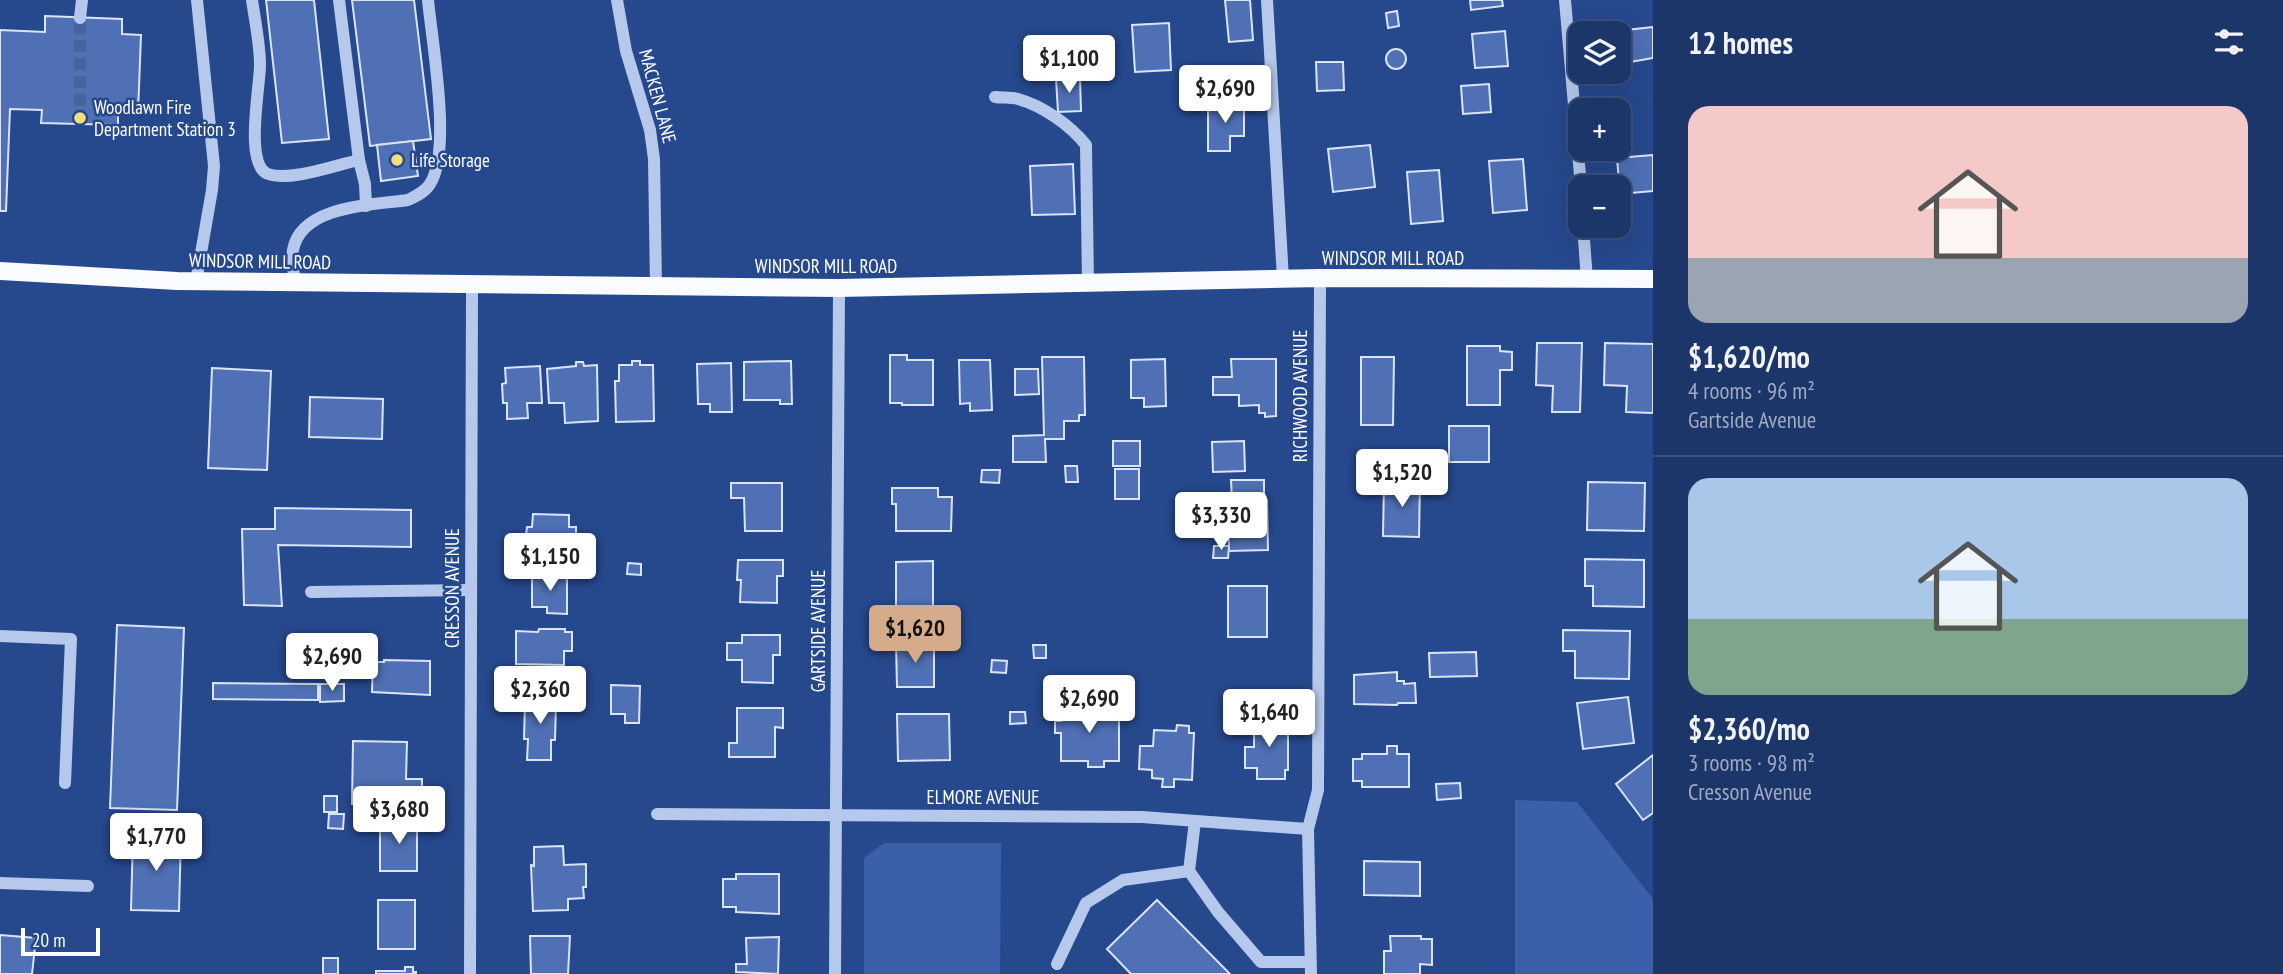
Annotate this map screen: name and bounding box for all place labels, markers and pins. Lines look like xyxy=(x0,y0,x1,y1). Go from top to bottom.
pin: $1,100 xyxy=(1012,36,1126,95)
pin: $2,690 xyxy=(1168,66,1282,125)
place label: Woodlawn Fire Department Station 3 xyxy=(94,95,236,141)
marker: Woodlawn Fire Department Station 3 xyxy=(72,110,88,126)
place label: Life Storage xyxy=(411,148,490,172)
marker: Life Storage xyxy=(389,152,405,168)
pin: $1,520 xyxy=(1345,449,1459,509)
pin: $3,330 xyxy=(1164,492,1278,552)
pin: $1,150 xyxy=(493,534,607,593)
pin: $1,620 xyxy=(858,606,972,665)
pin: $2,690 xyxy=(275,634,389,693)
pin: $2,360 xyxy=(483,666,597,726)
pin: $2,690 xyxy=(1032,676,1146,735)
pin: $1,640 xyxy=(1212,690,1326,749)
pin: $3,680 xyxy=(342,786,456,846)
pin: $1,770 xyxy=(99,814,213,873)

